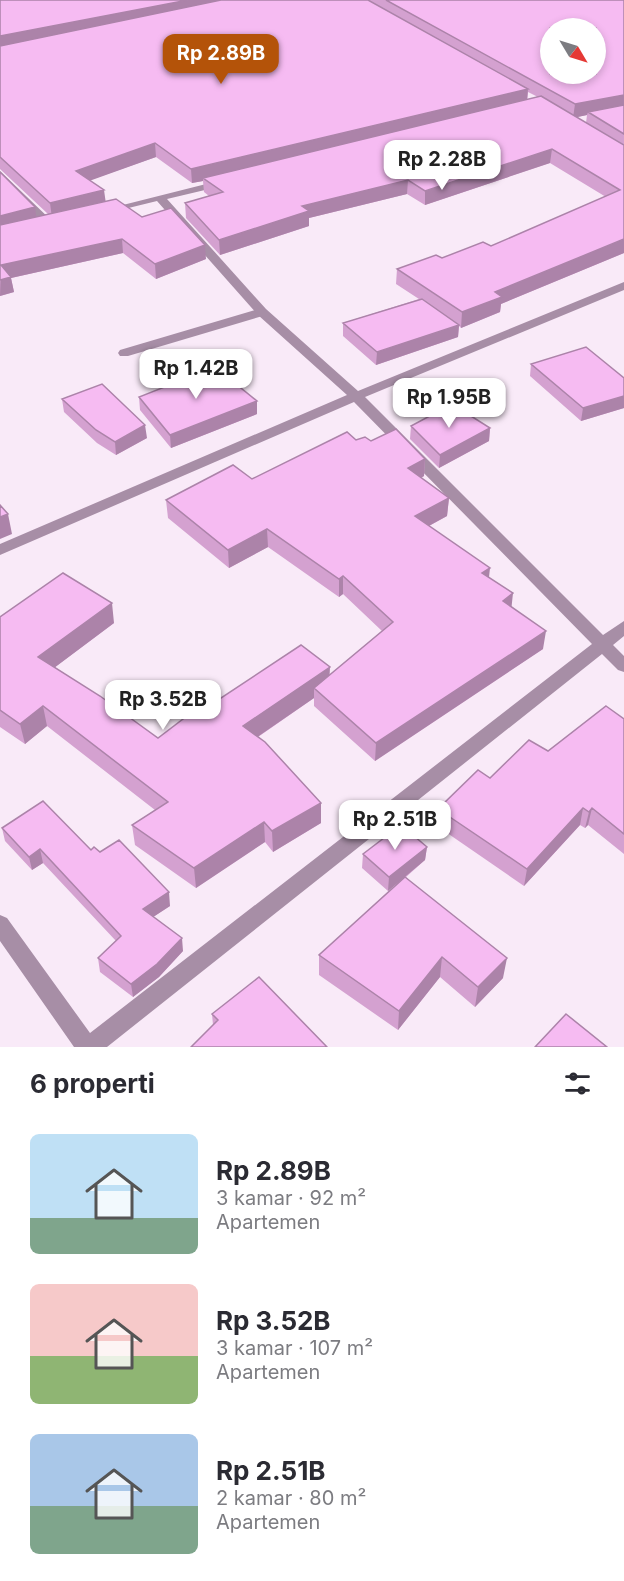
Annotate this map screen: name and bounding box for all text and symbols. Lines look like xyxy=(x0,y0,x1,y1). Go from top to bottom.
north arrow xyxy=(540,18,606,84)
map controls xyxy=(540,18,606,84)
pin: Rp 2.89B xyxy=(159,34,283,85)
text: Rp 2.89B xyxy=(177,41,265,65)
pin: Rp 2.28B xyxy=(380,140,504,191)
text: Rp 2.28B xyxy=(398,147,486,171)
pin: Rp 1.42B xyxy=(134,349,258,400)
text: Rp 1.42B xyxy=(153,356,239,380)
pin: Rp 1.95B xyxy=(387,378,511,429)
text: Rp 1.95B xyxy=(407,385,491,409)
pin: Rp 3.52B xyxy=(101,680,225,731)
text: Rp 3.52B xyxy=(119,687,207,711)
pin: Rp 2.51B xyxy=(333,800,457,851)
text: Rp 2.51B xyxy=(353,807,437,831)
icon: filters xyxy=(561,1067,594,1100)
text: 6 properti xyxy=(30,1068,155,1099)
text: Rp 2.89B xyxy=(216,1155,331,1186)
icon: home xyxy=(78,1158,150,1230)
text: 3 kamar · 92 m² xyxy=(216,1186,366,1210)
text: Apartemen xyxy=(216,1210,320,1234)
text: Rp 3.52B xyxy=(216,1305,331,1336)
icon: home xyxy=(78,1308,150,1380)
text: 3 kamar · 107 m² xyxy=(216,1336,373,1360)
text: Apartemen xyxy=(216,1360,320,1384)
text: Rp 2.51B xyxy=(216,1455,326,1486)
icon: home xyxy=(78,1458,150,1530)
text: 2 kamar · 80 m² xyxy=(216,1486,366,1510)
text: Apartemen xyxy=(216,1510,320,1534)

